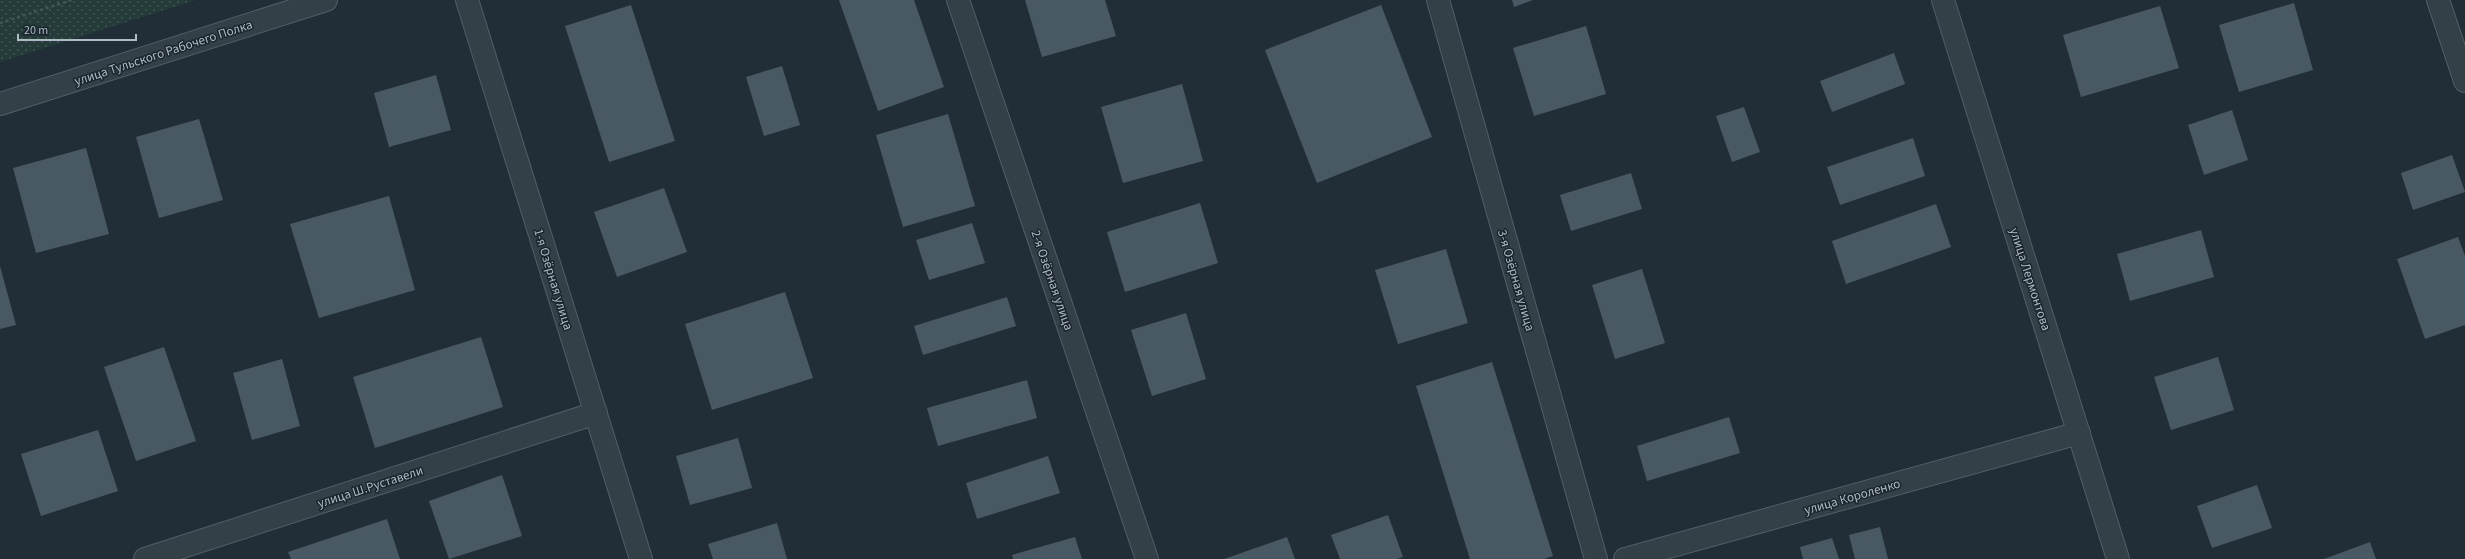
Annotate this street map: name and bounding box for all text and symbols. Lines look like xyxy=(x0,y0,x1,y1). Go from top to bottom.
scale bar xyxy=(18,16,136,42)
street label: улица Тульского Рабочего Полка xyxy=(72,16,255,90)
text: 20 m xyxy=(24,22,48,39)
street label: 1-я Озёрная улица xyxy=(529,226,577,332)
street label: улица Лермонтова xyxy=(2005,226,2055,333)
street label: 3-я Озёрная улица xyxy=(1493,227,1539,333)
street label: 2-я Озёрная улица xyxy=(1026,228,1078,333)
street label: улица Ш.Руставели xyxy=(315,461,425,513)
street label: улица Короленко xyxy=(1802,475,1902,519)

